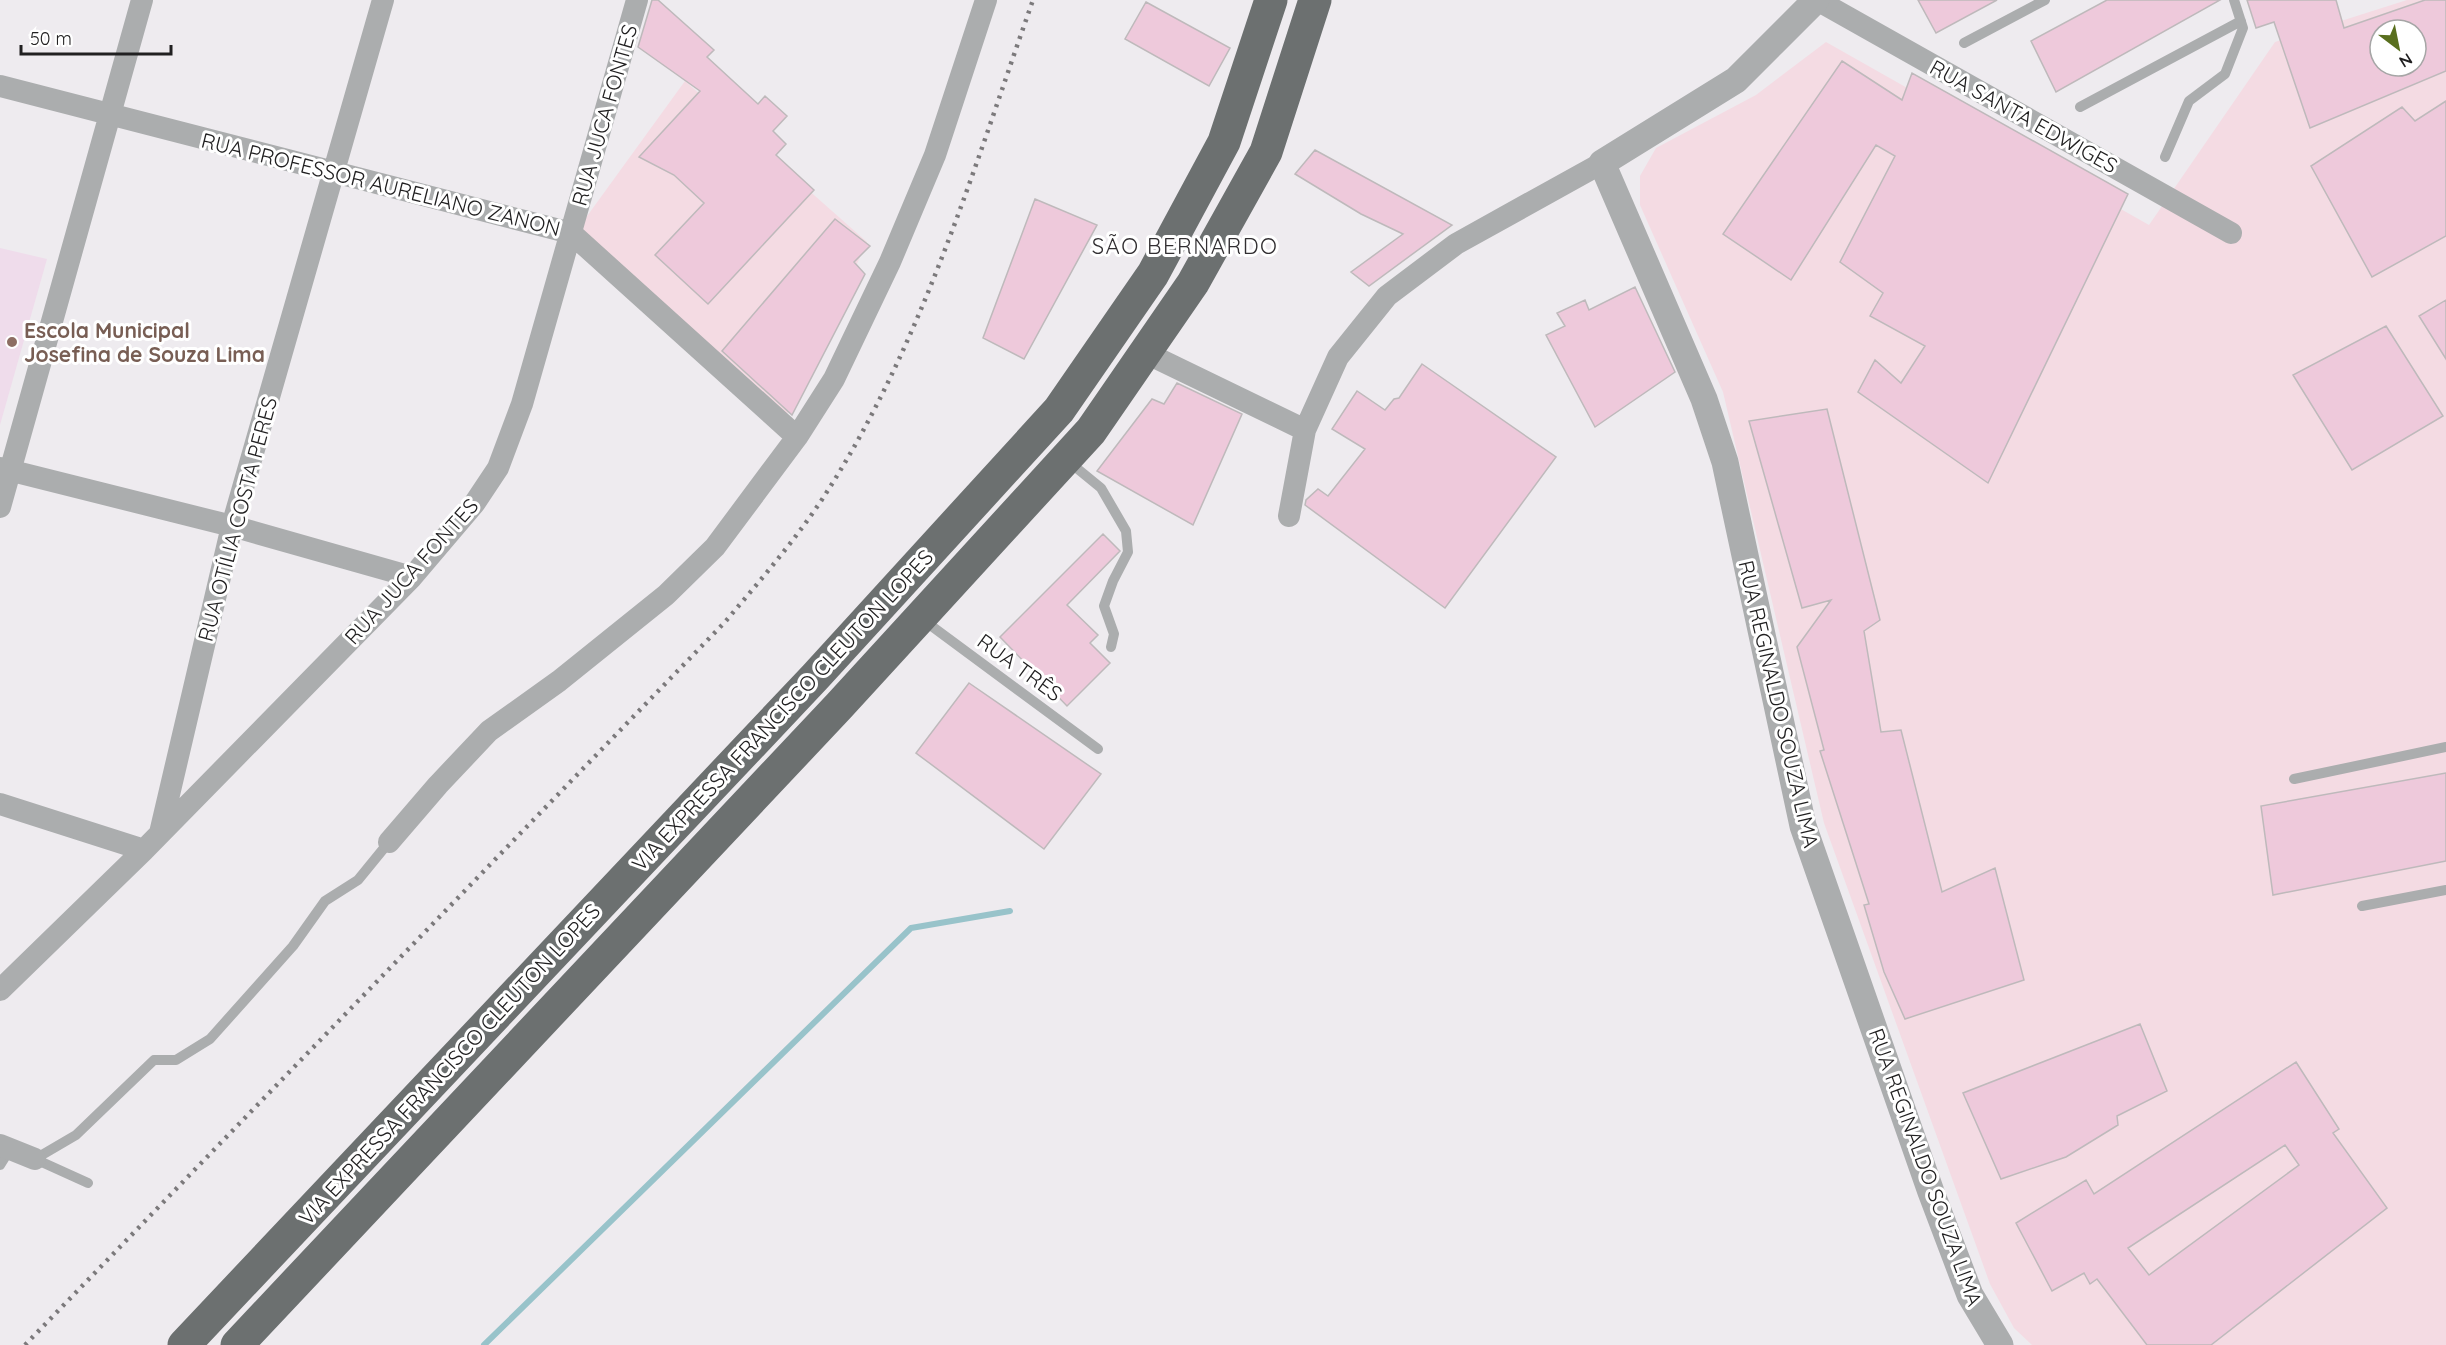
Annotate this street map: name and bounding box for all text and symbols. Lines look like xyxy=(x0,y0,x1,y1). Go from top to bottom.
scale bar xyxy=(21,18,171,56)
north arrow xyxy=(2368,18,2428,78)
street label: RUA JUCA FONTES xyxy=(566,21,642,209)
text: 50 m xyxy=(30,27,72,50)
text: N xyxy=(2396,49,2416,72)
street label: RUA SANTA EDWIGES xyxy=(1926,54,2122,178)
street label: RUA PROFESSOR AURELIANO ZANON xyxy=(199,127,563,241)
district label: SÃO BERNARDO xyxy=(1092,232,1278,260)
place label: Escola Municipal Josefina de Souza Lima xyxy=(24,317,265,367)
marker: Escola Municipal Josefina de Souza Lima xyxy=(5,335,19,349)
street label: RUA OTÍLIA COSTA PERES xyxy=(192,394,282,644)
street label: RUA JUCA FONTES xyxy=(339,493,483,649)
street label: VIA EXPRESSA FRANCISCO CLEUTON LOPES xyxy=(626,544,938,876)
street label: RUA REGINALDO SOUZA LIMA xyxy=(1733,558,1825,850)
street label: RUA TRÊS xyxy=(972,628,1068,706)
street label: VIA EXPRESSA FRANCISCO CLEUTON LOPES xyxy=(293,898,605,1230)
street label: RUA REGINALDO SOUZA LIMA xyxy=(1864,1024,1988,1310)

